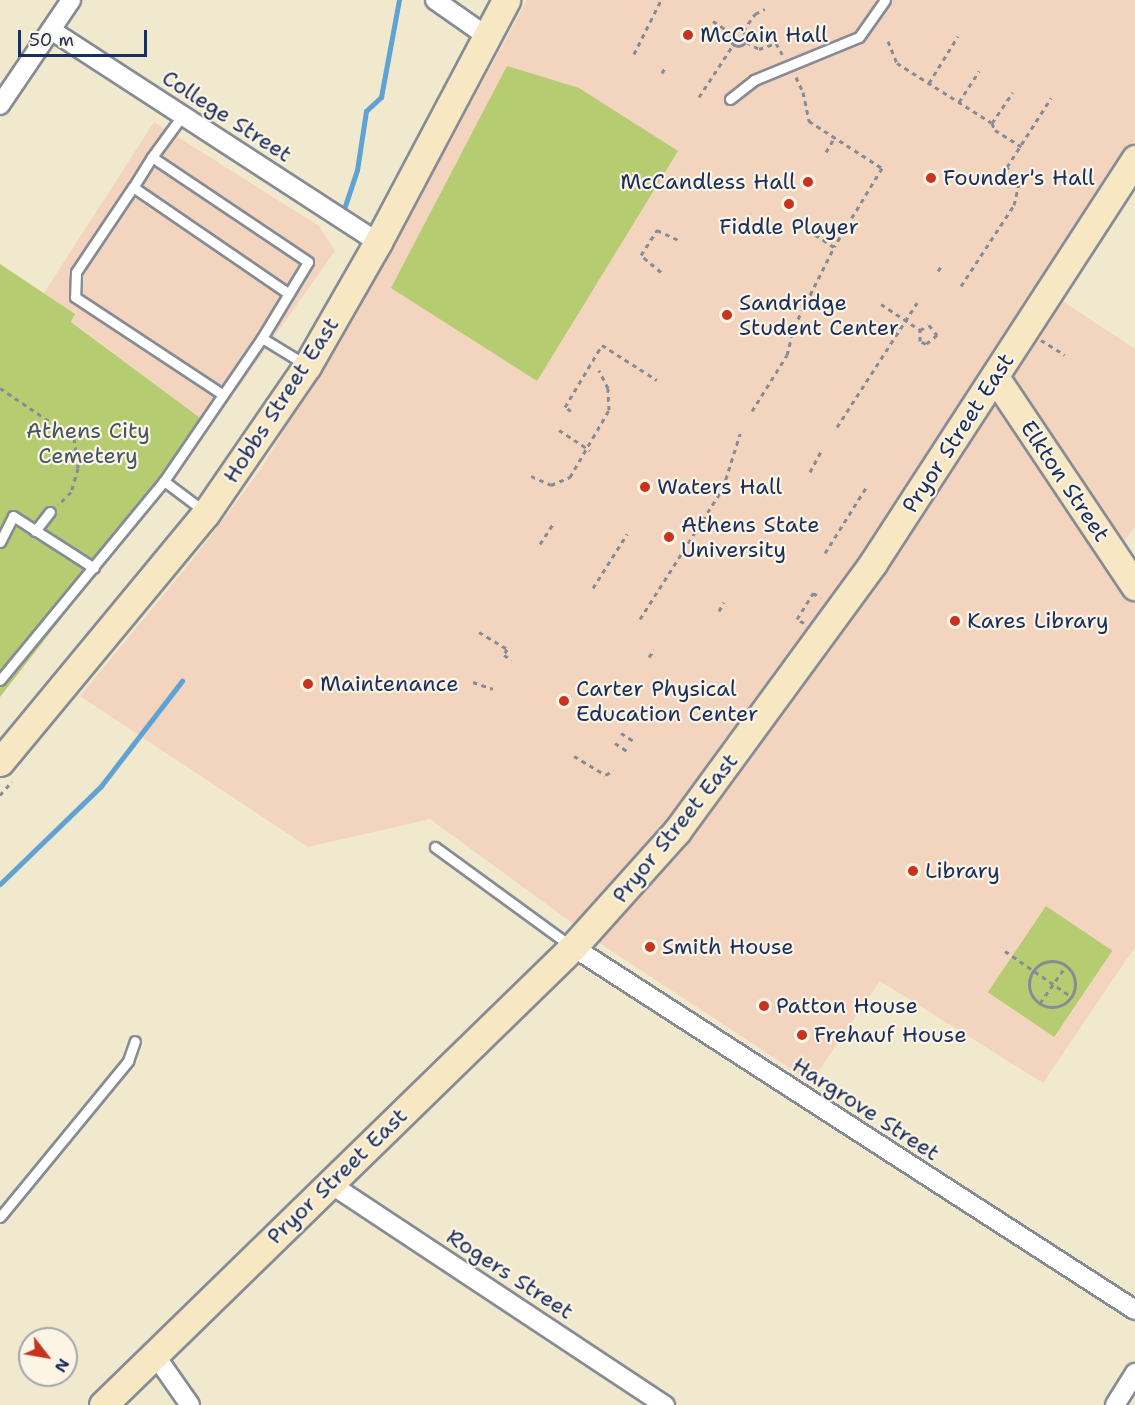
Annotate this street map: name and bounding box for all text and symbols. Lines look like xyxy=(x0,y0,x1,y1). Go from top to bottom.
scale bar xyxy=(21,18,150,56)
place label: McCain Hall xyxy=(700,22,828,48)
text: 50 m xyxy=(29,28,74,52)
marker: McCain Hall xyxy=(681,28,695,42)
street label: College Street xyxy=(157,64,297,168)
place label: Founder's Hall xyxy=(943,165,1095,191)
place label: McCandless Hall xyxy=(620,169,796,195)
marker: Founder's Hall xyxy=(924,171,938,185)
marker: McCandless Hall xyxy=(801,175,815,189)
marker: Fiddle Player xyxy=(782,197,796,211)
place label: Fiddle Player xyxy=(719,214,859,240)
place label: Sandridge Student Center xyxy=(739,289,899,340)
marker: Sandridge Student Center xyxy=(720,308,734,322)
street label: Hobbs Street East xyxy=(218,312,344,488)
street label: Pryor Street East xyxy=(897,348,1019,518)
street label: Elkton Street xyxy=(1015,416,1115,546)
park label: Athens City Cemetery xyxy=(26,417,150,469)
place label: Waters Hall xyxy=(657,474,782,500)
marker: Waters Hall xyxy=(638,480,652,494)
place label: Athens State University xyxy=(681,511,820,562)
marker: Athens State University xyxy=(662,530,676,544)
place label: Kares Library xyxy=(967,608,1109,634)
marker: Kares Library xyxy=(948,614,962,628)
place label: Maintenance xyxy=(320,671,459,697)
place label: Carter Physical Education Center xyxy=(576,675,759,726)
marker: Maintenance xyxy=(301,677,315,691)
marker: Carter Physical Education Center xyxy=(557,694,571,708)
street label: Pryor Street East xyxy=(607,748,743,908)
place label: Library xyxy=(925,858,1000,884)
marker: Library xyxy=(906,864,920,878)
place label: Smith House xyxy=(662,934,794,960)
marker: Smith House xyxy=(643,940,657,954)
place label: Patton House xyxy=(776,993,918,1019)
marker: Patton House xyxy=(757,999,771,1013)
place label: Frehauf House xyxy=(814,1022,967,1048)
marker: Frehauf House xyxy=(795,1028,809,1042)
street label: Hargrove Street xyxy=(787,1052,945,1166)
street label: Pryor Street East xyxy=(261,1102,413,1250)
street label: Rogers Street xyxy=(442,1223,578,1325)
north arrow xyxy=(18,1327,78,1387)
text: N xyxy=(50,1355,74,1376)

